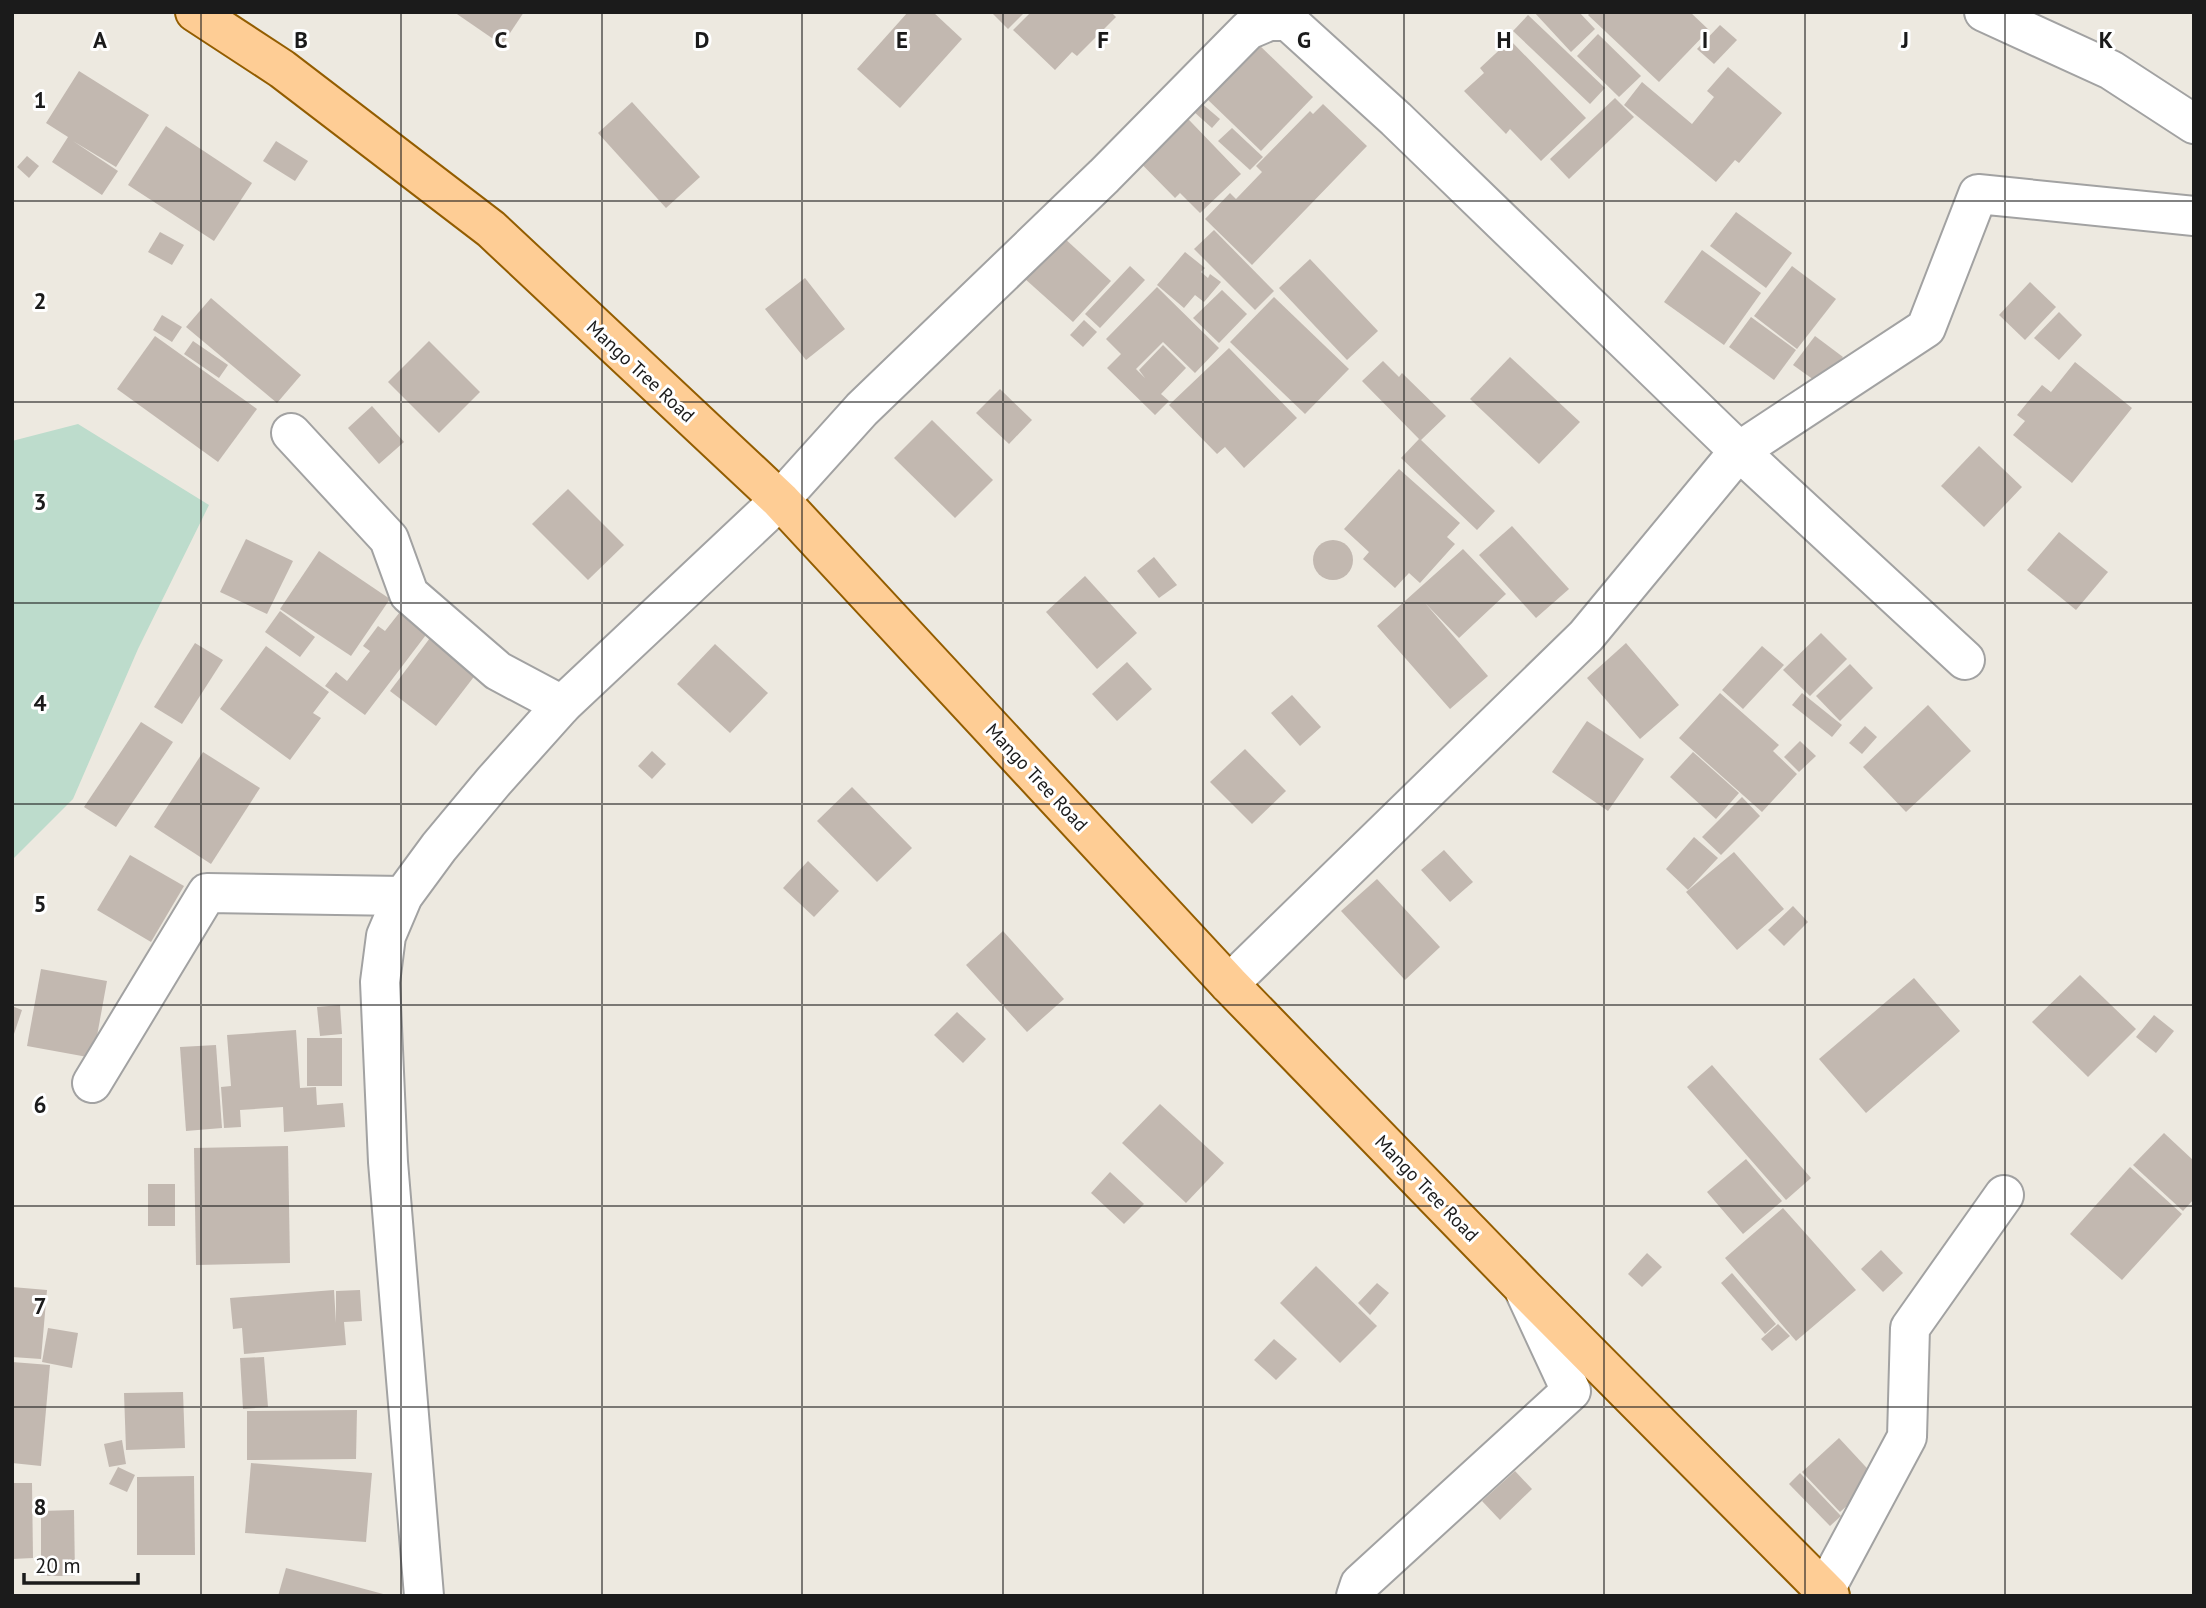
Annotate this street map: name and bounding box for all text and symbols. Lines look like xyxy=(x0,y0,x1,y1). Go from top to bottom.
text: A xyxy=(93,25,107,54)
text: B xyxy=(294,25,308,54)
text: C xyxy=(495,25,508,54)
text: D xyxy=(695,25,709,54)
text: E xyxy=(896,25,908,54)
text: F xyxy=(1097,25,1109,54)
text: G xyxy=(1297,25,1311,54)
text: H xyxy=(1497,25,1511,54)
text: I xyxy=(1702,25,1708,54)
text: J xyxy=(1900,25,1909,54)
text: K xyxy=(2099,25,2113,54)
text: 1 xyxy=(33,85,47,114)
text: 2 xyxy=(33,286,47,315)
street label: Mango Tree Road xyxy=(582,315,700,427)
text: 3 xyxy=(33,487,47,516)
text: 4 xyxy=(33,688,47,717)
street label: Mango Tree Road xyxy=(981,718,1093,836)
text: 5 xyxy=(33,889,47,918)
text: 6 xyxy=(33,1090,47,1119)
street label: Mango Tree Road xyxy=(1370,1130,1484,1246)
text: 7 xyxy=(33,1291,47,1320)
text: 8 xyxy=(33,1492,47,1521)
scale bar xyxy=(24,1542,138,1586)
text: 20 m xyxy=(35,1552,81,1579)

